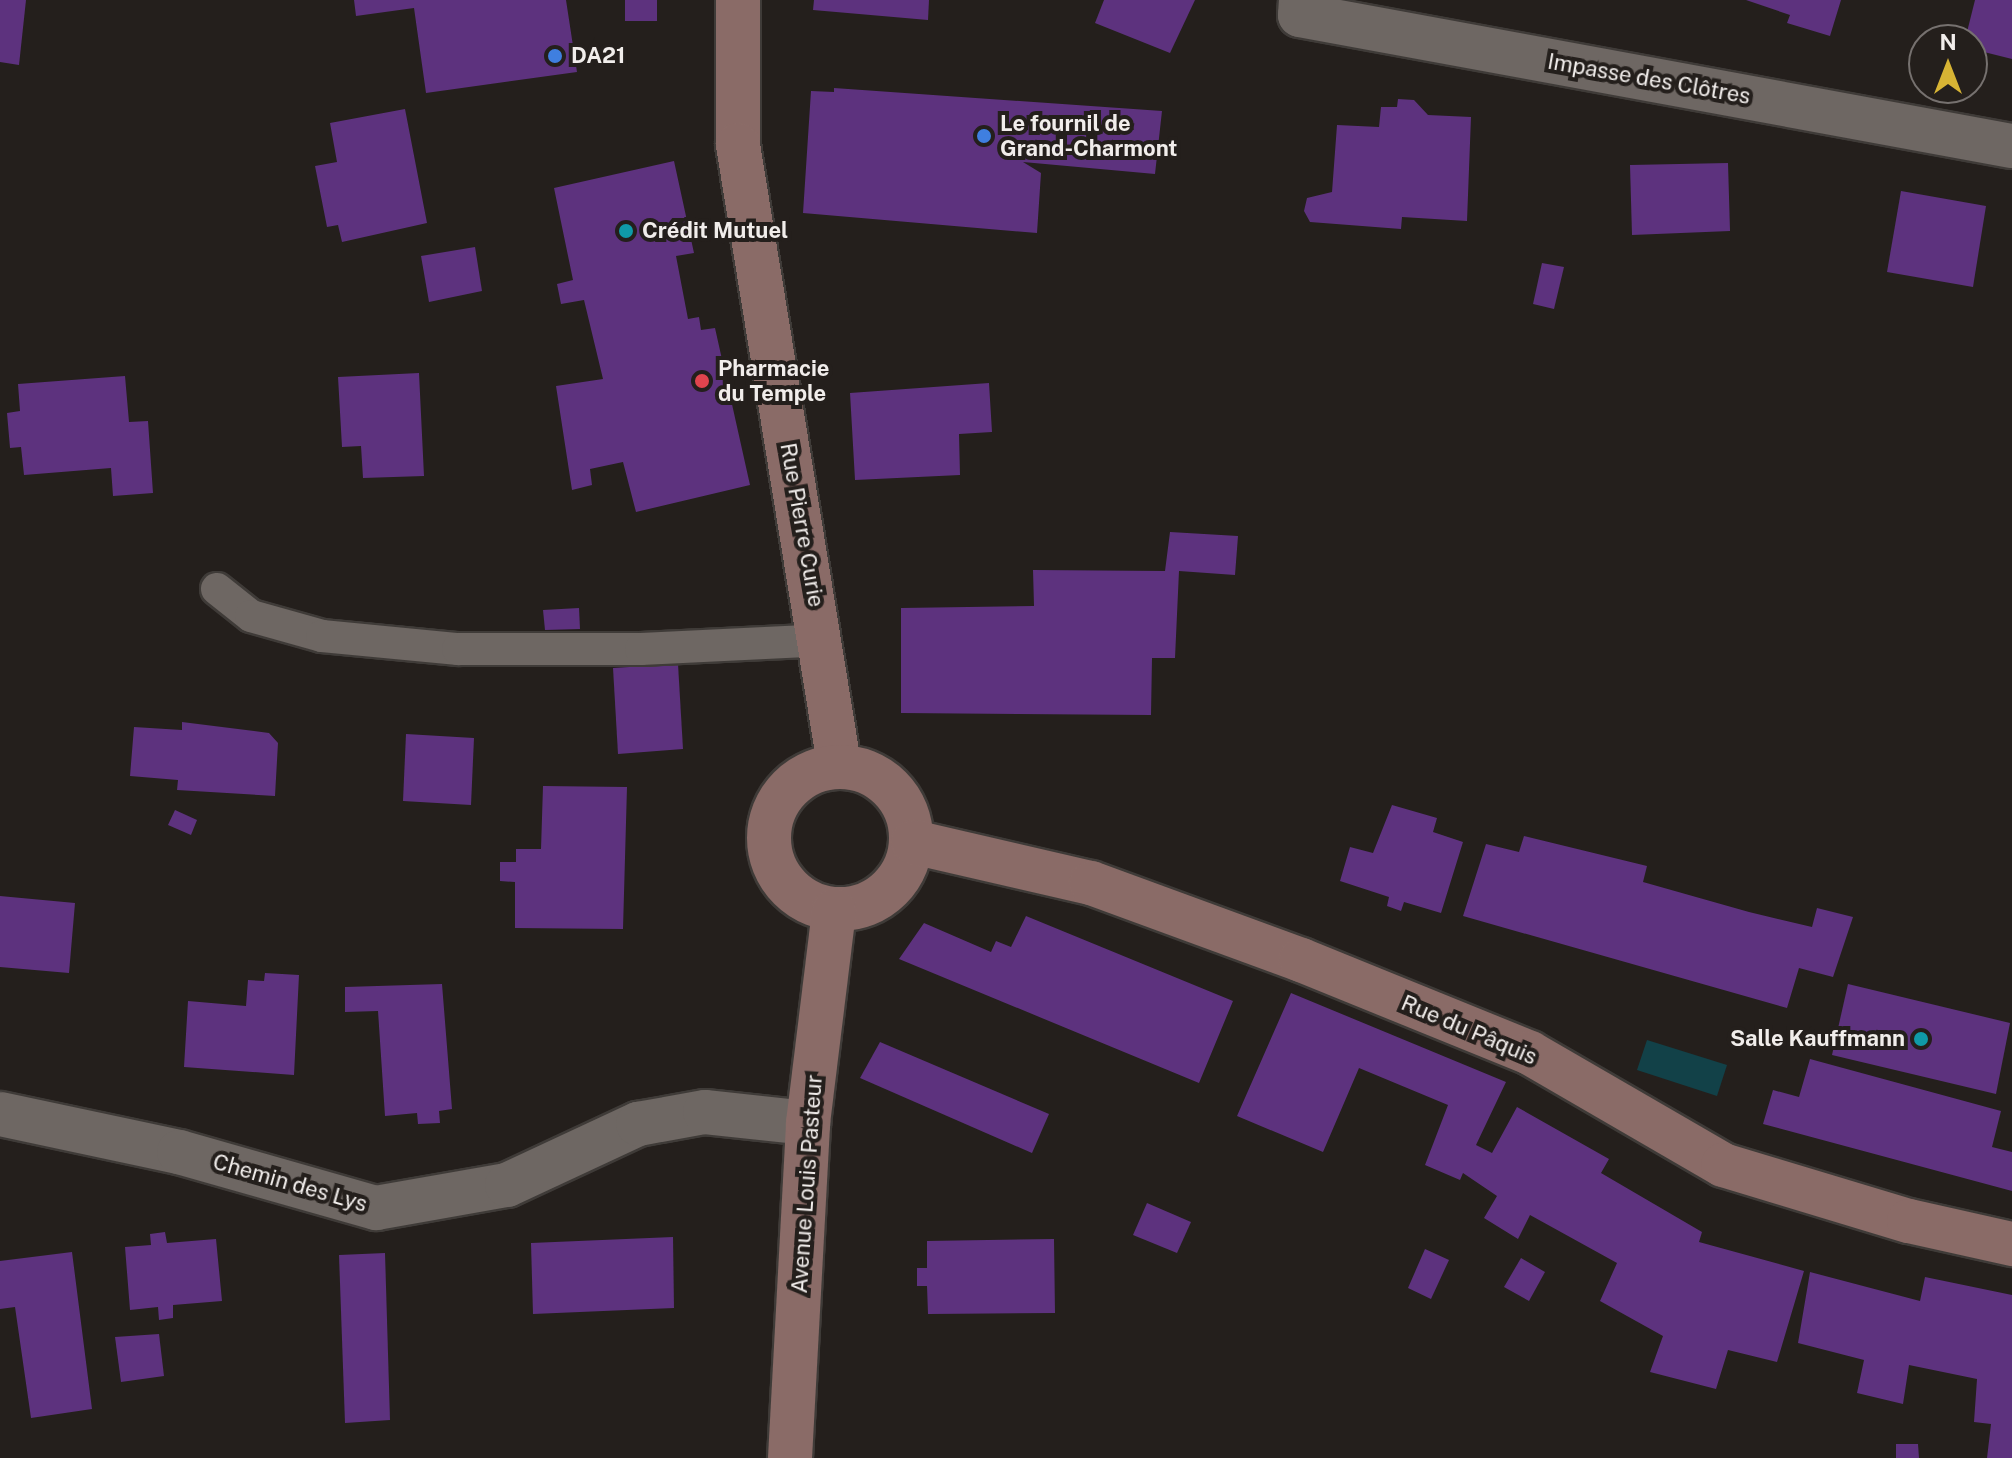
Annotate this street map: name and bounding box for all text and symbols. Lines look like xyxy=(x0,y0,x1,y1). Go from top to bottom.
north arrow xyxy=(1908,24,1988,104)
text: N xyxy=(1939,29,1957,55)
place label: DA21 xyxy=(571,43,626,69)
marker: DA21 xyxy=(546,47,564,65)
street label: Impasse des Clôtres xyxy=(1545,48,1753,110)
place label: Le fournil de Grand-Charmont xyxy=(1000,110,1178,162)
marker: Le fournil de Grand-Charmont xyxy=(975,127,993,145)
place label: Crédit Mutuel xyxy=(642,218,788,244)
marker: Crédit Mutuel xyxy=(617,222,635,240)
place label: Pharmacie du Temple xyxy=(718,355,829,406)
marker: Pharmacie du Temple xyxy=(693,372,711,390)
street label: Rue Pierre Curie xyxy=(775,441,829,609)
street label: Rue du Pâquis xyxy=(1397,990,1541,1070)
place label: Salle Kauffmann xyxy=(1730,1026,1905,1052)
marker: Salle Kauffmann xyxy=(1912,1030,1930,1048)
street label: Avenue Louis Pasteur xyxy=(786,1074,828,1294)
street label: Chemin des Lys xyxy=(210,1148,370,1218)

